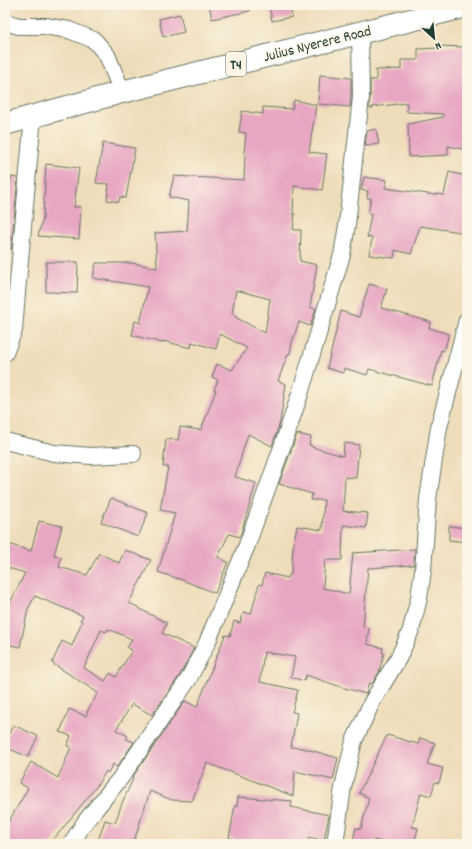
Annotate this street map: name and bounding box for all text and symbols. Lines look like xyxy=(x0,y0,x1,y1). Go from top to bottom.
north arrow xyxy=(414,18,454,58)
street label: Julius Nyerere Road xyxy=(261,21,374,69)
text: N xyxy=(431,37,444,54)
road number: T4 xyxy=(226,52,246,76)

